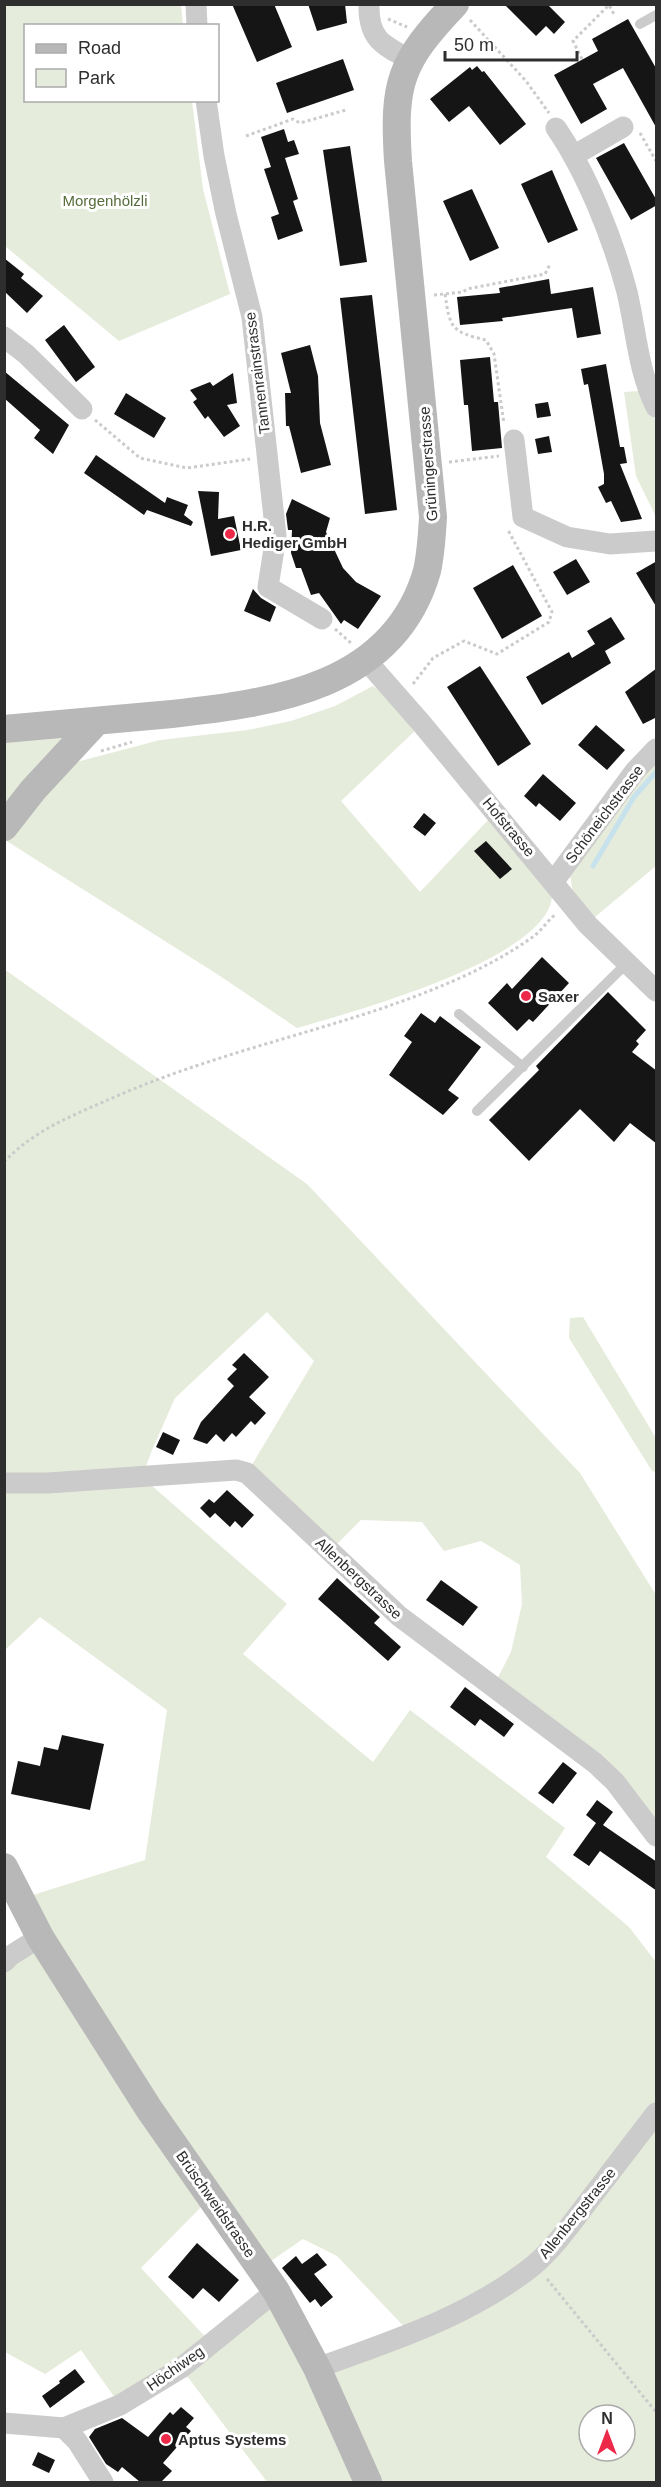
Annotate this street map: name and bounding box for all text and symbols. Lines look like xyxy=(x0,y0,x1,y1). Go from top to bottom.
legend xyxy=(24,24,219,102)
scale bar xyxy=(445,24,577,62)
text: 50 m xyxy=(454,35,494,55)
text: Road xyxy=(78,38,121,58)
text: Park xyxy=(78,68,116,88)
park label: Morgenhölzli xyxy=(62,192,148,209)
street label: Tannenrainstrasse xyxy=(241,311,273,435)
street label: Grüningerstrasse xyxy=(416,406,440,522)
place label: H.R. Hediger GmbH xyxy=(242,517,347,551)
marker: H.R. Hediger GmbH xyxy=(223,527,237,541)
street label: Schöneichstrasse xyxy=(562,762,646,866)
street label: Hofstrasse xyxy=(479,794,539,860)
place label: Saxer xyxy=(538,988,579,1005)
marker: Saxer xyxy=(519,989,533,1003)
street label: Allenbergstrasse xyxy=(312,1534,406,1622)
street label: Brüschweidstrasse xyxy=(173,2148,259,2260)
street label: Allenbergstrasse xyxy=(535,2164,619,2262)
street label: Höchiweg xyxy=(143,2342,207,2394)
north arrow xyxy=(577,2403,637,2463)
text: N xyxy=(601,2410,613,2427)
place label: Aptus Systems xyxy=(178,2431,286,2448)
marker: Aptus Systems xyxy=(159,2432,173,2446)

